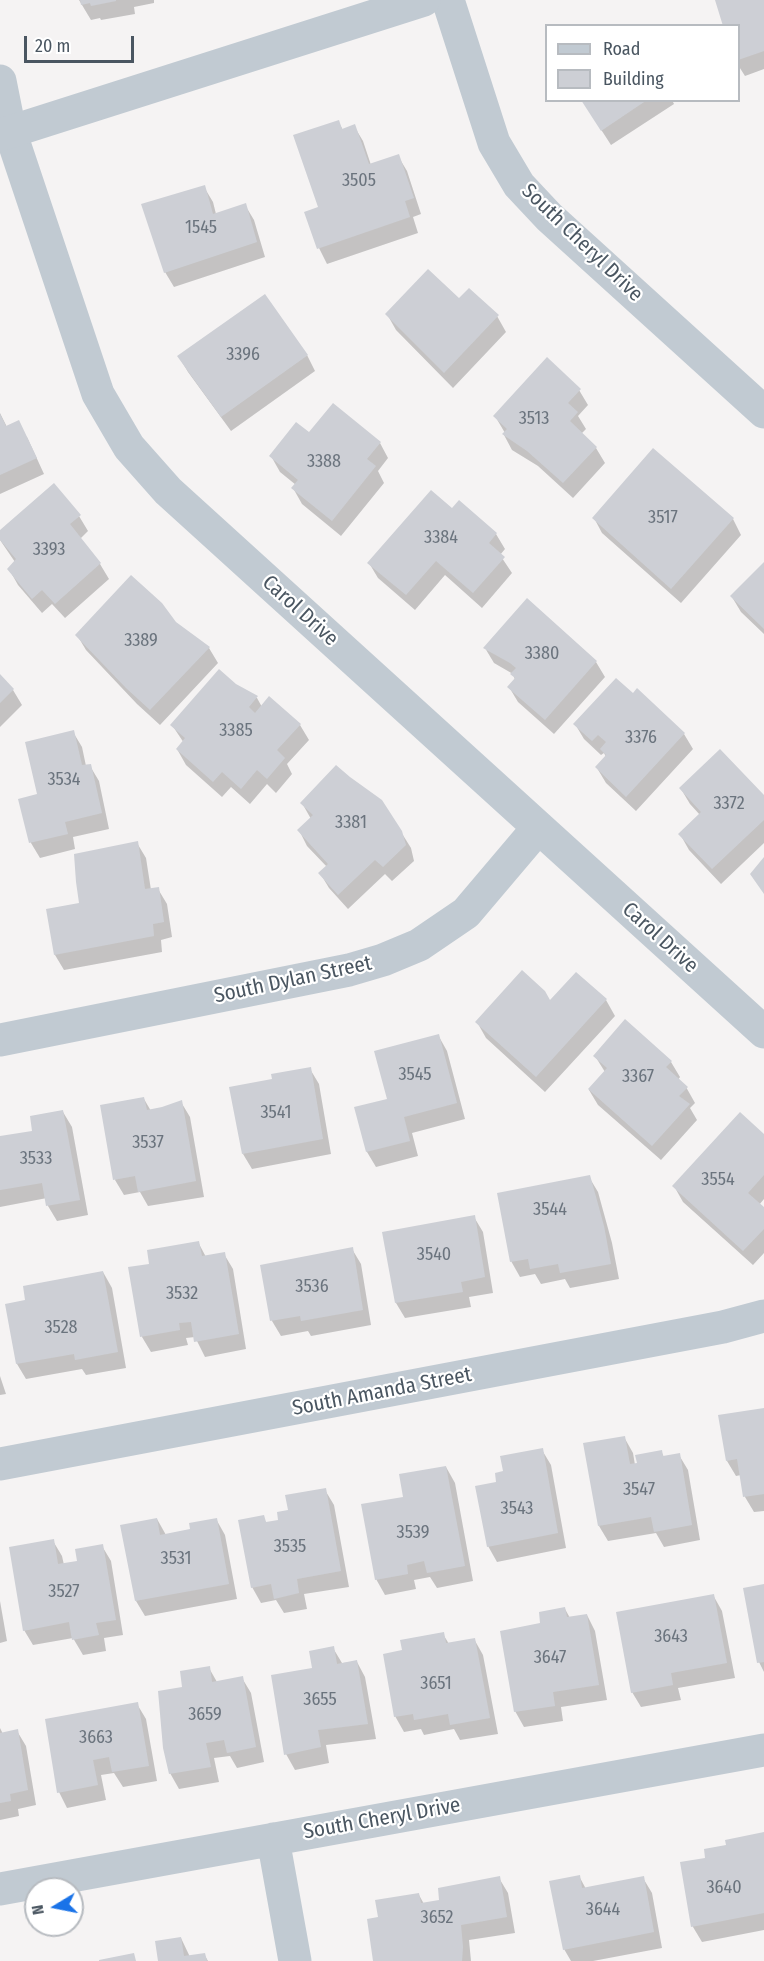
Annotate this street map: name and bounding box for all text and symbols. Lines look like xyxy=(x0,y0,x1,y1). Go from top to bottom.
scale bar xyxy=(27,24,136,62)
legend xyxy=(545,24,740,102)
text: 20 m xyxy=(35,35,70,57)
text: Road xyxy=(603,38,640,60)
text: Building xyxy=(603,68,664,90)
house number: 3505 xyxy=(342,170,376,192)
street label: South Cheryl Drive xyxy=(516,179,648,307)
house number: 1545 xyxy=(185,217,217,239)
house number: 3396 xyxy=(226,344,260,366)
house number: 3513 xyxy=(519,408,549,430)
house number: 3388 xyxy=(307,451,341,473)
house number: 3517 xyxy=(648,507,678,529)
house number: 3384 xyxy=(424,527,458,549)
house number: 3393 xyxy=(33,539,65,561)
street label: Carol Drive xyxy=(257,570,343,652)
house number: 3389 xyxy=(124,630,158,652)
house number: 3380 xyxy=(525,643,559,665)
house number: 3385 xyxy=(219,720,253,742)
house number: 3376 xyxy=(625,727,657,749)
house number: 3534 xyxy=(48,769,80,791)
house number: 3372 xyxy=(713,793,745,815)
house number: 3381 xyxy=(335,812,367,834)
street label: Carol Drive xyxy=(617,897,703,979)
street label: South Dylan Street xyxy=(212,951,374,1009)
house number: 3545 xyxy=(398,1064,432,1086)
house number: 3367 xyxy=(622,1066,654,1088)
house number: 3541 xyxy=(260,1102,292,1124)
house number: 3537 xyxy=(132,1132,164,1154)
house number: 3533 xyxy=(20,1148,52,1170)
house number: 3554 xyxy=(701,1169,735,1191)
house number: 3544 xyxy=(533,1199,567,1221)
house number: 3540 xyxy=(417,1244,451,1266)
house number: 3536 xyxy=(295,1276,329,1298)
house number: 3532 xyxy=(166,1283,198,1305)
house number: 3528 xyxy=(44,1317,78,1339)
street label: South Amanda Street xyxy=(290,1362,474,1422)
house number: 3547 xyxy=(623,1479,655,1501)
house number: 3543 xyxy=(501,1498,533,1520)
house number: 3539 xyxy=(397,1522,429,1544)
house number: 3535 xyxy=(274,1536,306,1558)
house number: 3531 xyxy=(161,1548,191,1570)
house number: 3527 xyxy=(48,1581,80,1603)
house number: 3643 xyxy=(654,1626,688,1648)
house number: 3647 xyxy=(534,1647,566,1669)
house number: 3651 xyxy=(420,1673,452,1695)
house number: 3655 xyxy=(303,1689,337,1711)
house number: 3659 xyxy=(188,1704,222,1726)
house number: 3663 xyxy=(79,1727,113,1749)
street label: South Cheryl Drive xyxy=(302,1793,462,1845)
north arrow xyxy=(24,1877,84,1937)
house number: 3640 xyxy=(706,1877,742,1899)
house number: 3644 xyxy=(586,1899,620,1921)
text: N xyxy=(28,1903,48,1916)
house number: 3652 xyxy=(421,1907,453,1929)

